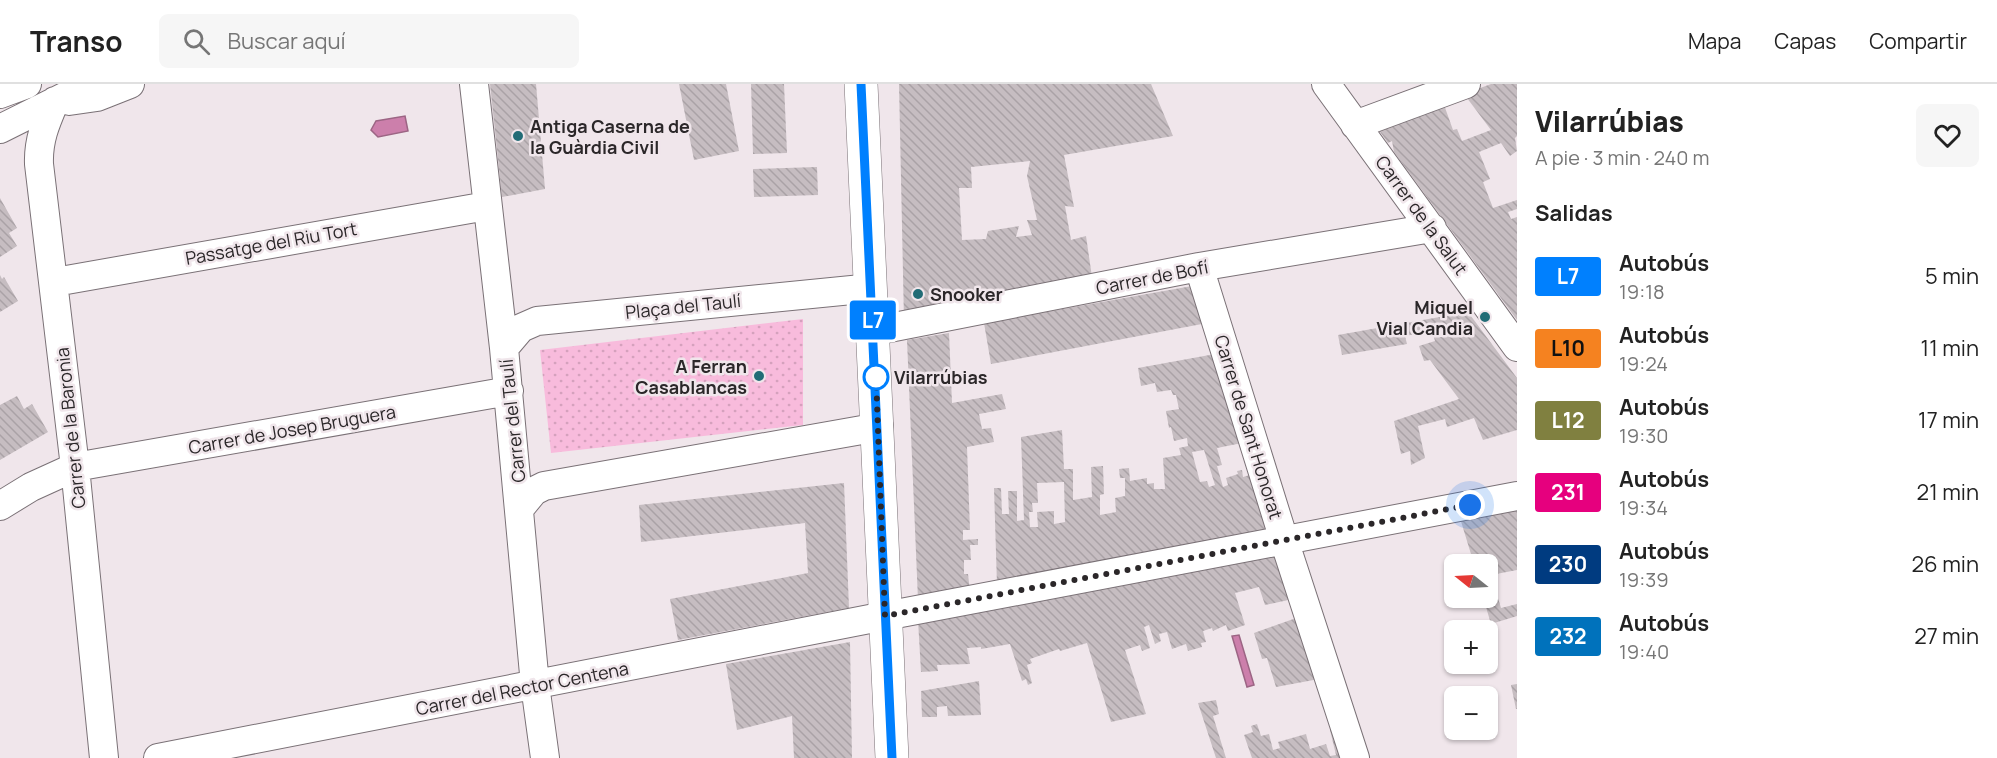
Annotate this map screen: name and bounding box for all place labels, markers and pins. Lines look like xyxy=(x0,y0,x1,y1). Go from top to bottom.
place label: Antiga Caserna de la Guàrdia Civil xyxy=(530,114,690,159)
marker: Antiga Caserna de la Guàrdia Civil xyxy=(511,129,525,143)
place label: Snooker xyxy=(930,282,1003,306)
marker: Snooker xyxy=(911,287,925,301)
place label: Miquel Vial Candia xyxy=(1376,295,1473,340)
marker: Miquel Vial Candia xyxy=(1478,310,1492,324)
place label: A Ferran Casablancas xyxy=(635,354,747,399)
marker: Vilarrúbias xyxy=(863,364,889,390)
place label: Vilarrúbias xyxy=(894,365,988,389)
marker: A Ferran Casablancas xyxy=(752,369,766,383)

